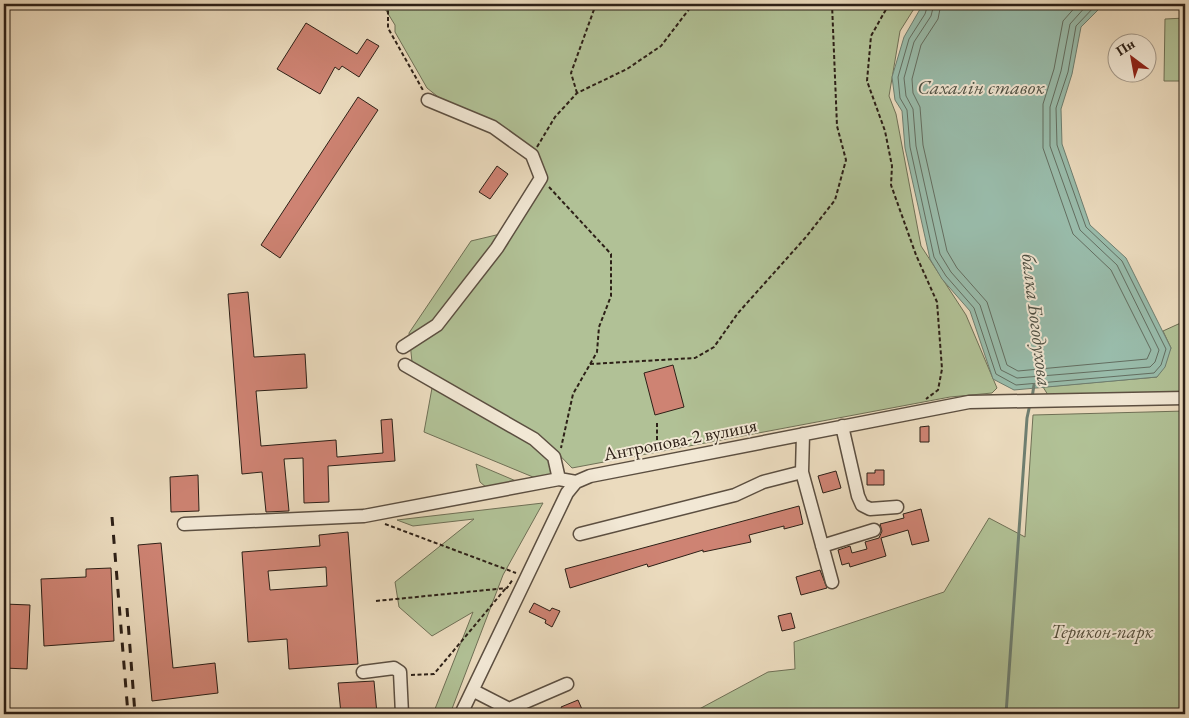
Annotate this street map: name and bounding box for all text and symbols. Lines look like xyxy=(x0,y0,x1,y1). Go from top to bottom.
north arrow xyxy=(1106,32,1156,82)
text: Пн xyxy=(1112,34,1138,60)
water label: Сахалін ставок xyxy=(917,74,1045,100)
water label: балка Богодухова xyxy=(1016,252,1058,388)
street label: Антропова-2 вулиця xyxy=(600,412,759,467)
park label: Терикон-парк xyxy=(1051,619,1154,644)

